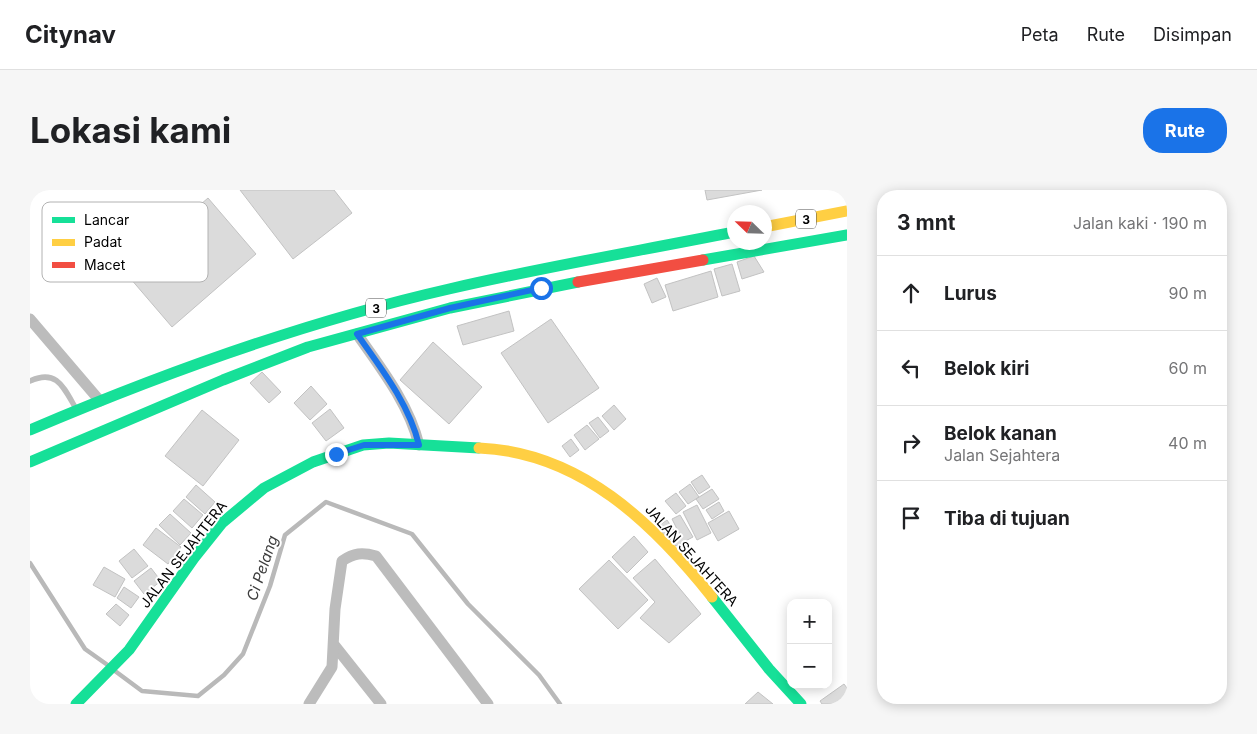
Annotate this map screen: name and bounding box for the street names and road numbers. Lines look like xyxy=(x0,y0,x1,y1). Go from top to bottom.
road number: 3 xyxy=(796,210,816,228)
road number: 3 xyxy=(366,299,386,318)
street label: JALAN SEJAHTERA xyxy=(136,497,230,611)
street label: JALAN SEJAHTERA xyxy=(642,501,742,610)

